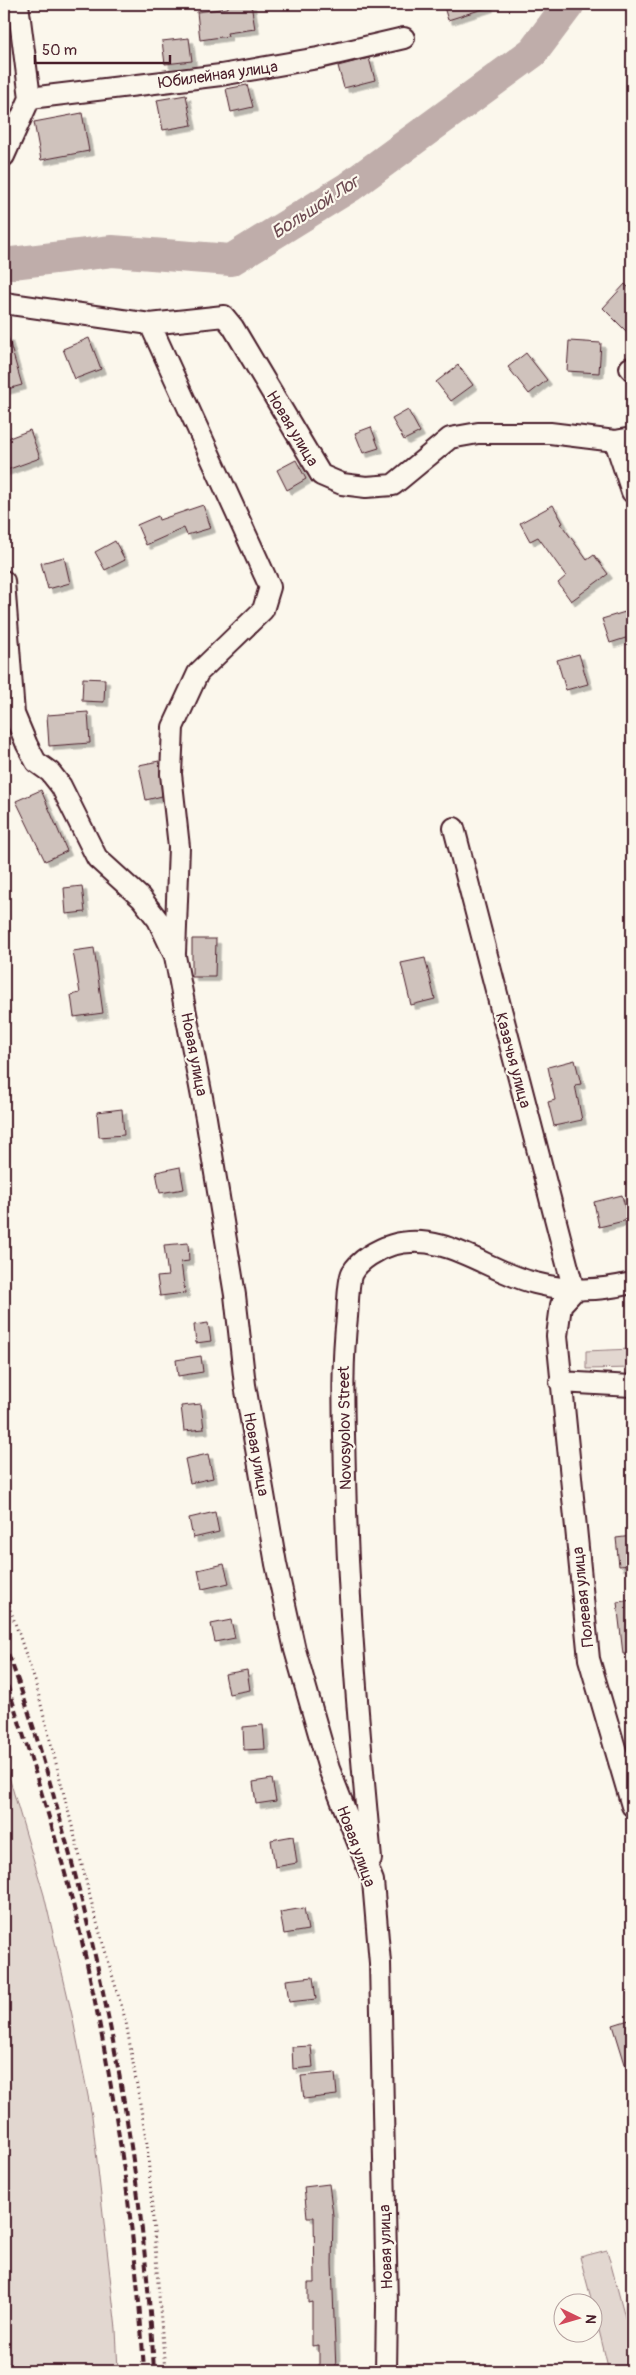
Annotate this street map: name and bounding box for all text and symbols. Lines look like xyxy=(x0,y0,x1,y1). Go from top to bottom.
scale bar xyxy=(35,32,170,64)
text: 50 m xyxy=(42,41,77,60)
street label: Юбилейная улица xyxy=(157,57,279,93)
water label: Большой Лог xyxy=(267,169,366,244)
street label: Новая улица xyxy=(262,387,323,470)
street label: Казачья улица xyxy=(491,1010,535,1110)
street label: Новая улица xyxy=(176,1011,212,1098)
street label: Novosyolov Street xyxy=(334,1365,356,1490)
street label: Новая улица xyxy=(239,1411,273,1498)
street label: Полевая улица xyxy=(568,1546,598,1648)
street label: Новая улица xyxy=(332,1803,380,1890)
street label: Новая улица xyxy=(375,2204,397,2290)
north arrow xyxy=(554,2292,604,2342)
text: N xyxy=(582,2314,599,2325)

